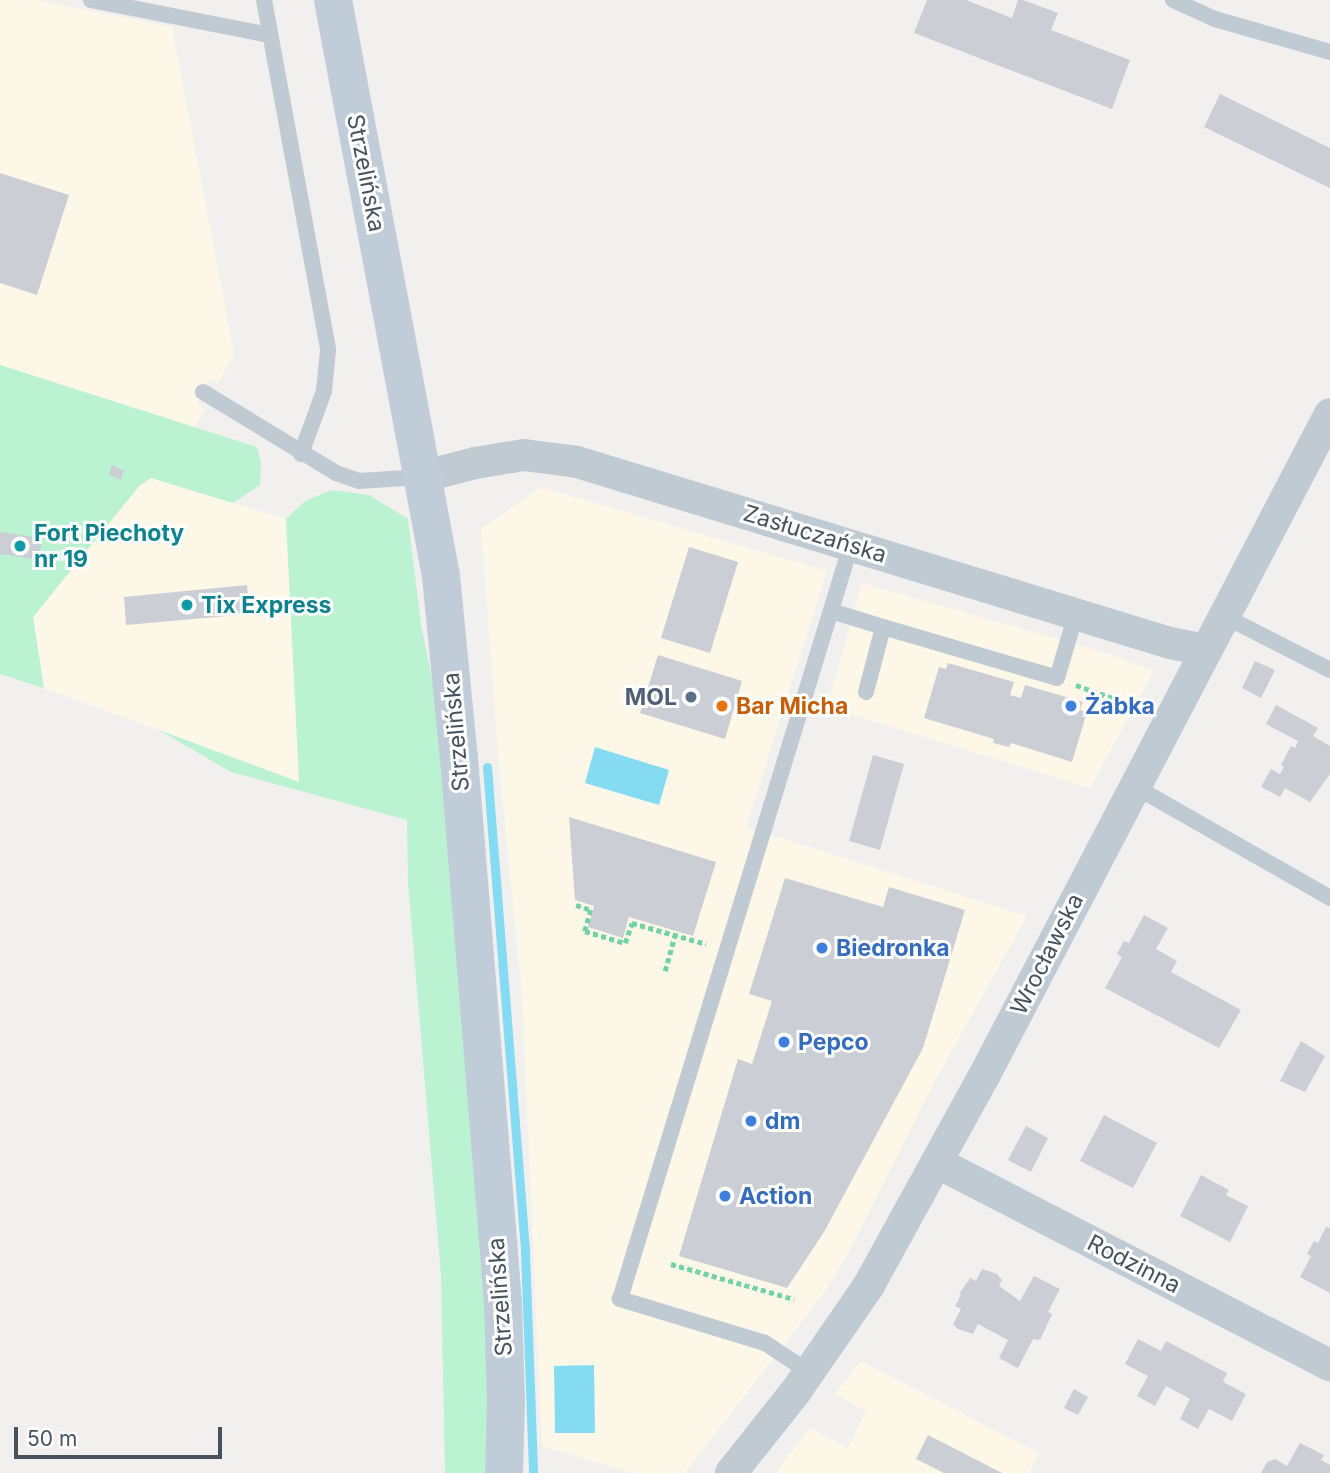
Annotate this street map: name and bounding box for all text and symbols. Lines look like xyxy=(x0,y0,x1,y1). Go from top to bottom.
street label: Strzelińska xyxy=(341,112,391,234)
street label: Zasłuczańska xyxy=(740,499,890,569)
place label: Fort Piechoty nr 19 xyxy=(34,519,184,573)
marker: Fort Piechoty nr 19 xyxy=(12,538,28,554)
place label: Tix Express xyxy=(201,591,331,619)
marker: Tix Express xyxy=(179,597,195,613)
street label: Strzelińska xyxy=(437,671,475,793)
place label: MOL xyxy=(625,683,677,711)
marker: MOL xyxy=(683,689,699,705)
place label: Bar Micha xyxy=(736,692,848,720)
place label: Żabka xyxy=(1085,692,1155,720)
marker: Bar Micha xyxy=(714,698,730,714)
marker: Żabka xyxy=(1063,698,1079,714)
street label: Wrocławska xyxy=(1005,889,1089,1019)
place label: Biedronka xyxy=(836,934,950,962)
marker: Biedronka xyxy=(814,940,830,956)
place label: Pepco xyxy=(798,1028,869,1056)
marker: Pepco xyxy=(776,1034,792,1050)
place label: dm xyxy=(765,1107,800,1135)
marker: dm xyxy=(743,1113,759,1129)
place label: Action xyxy=(739,1182,812,1210)
marker: Action xyxy=(717,1188,733,1204)
street label: Rodzinna xyxy=(1083,1229,1185,1299)
street label: Strzelińska xyxy=(482,1237,518,1357)
scale bar xyxy=(18,1414,226,1458)
text: 50 m xyxy=(27,1426,77,1451)

